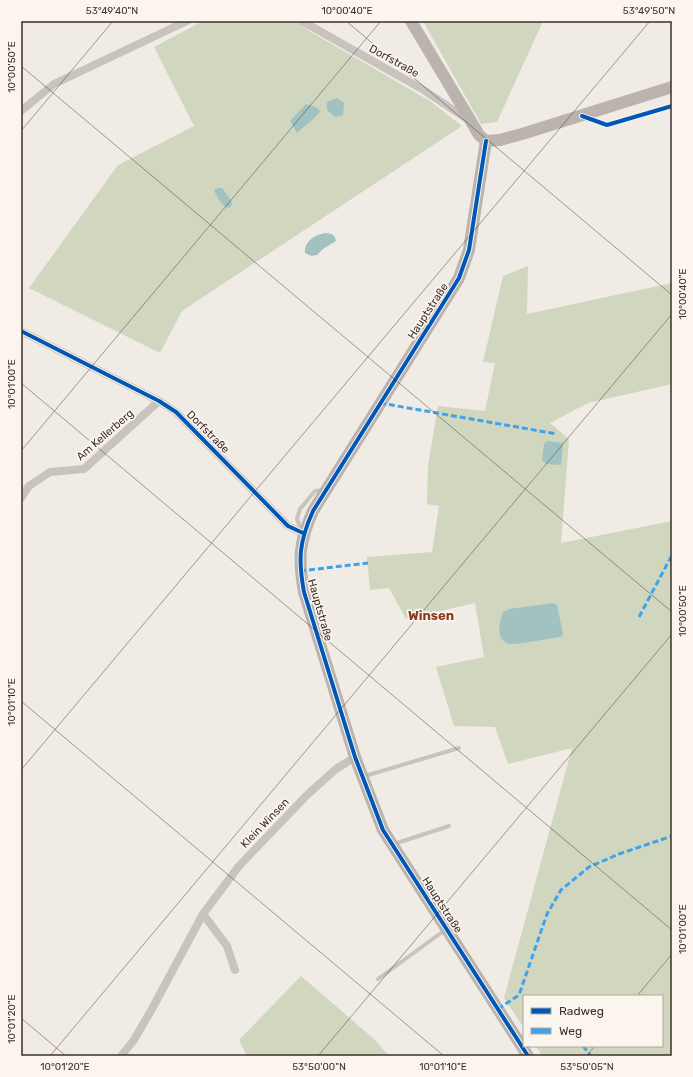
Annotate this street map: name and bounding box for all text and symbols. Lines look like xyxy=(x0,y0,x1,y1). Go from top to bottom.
text: 53°49'40"N xyxy=(86,5,138,17)
text: 10°00'40"E xyxy=(321,5,373,17)
text: 53°49'50"N xyxy=(623,5,675,17)
text: 10°00'50"E xyxy=(6,41,18,93)
street label: Dorfstraße xyxy=(367,42,421,80)
text: 10°00'40"E xyxy=(677,268,689,320)
street label: Hauptstraße xyxy=(405,281,451,341)
text: 10°01'00"E xyxy=(6,359,18,409)
street label: Am Kellerberg xyxy=(74,407,136,463)
street label: Dorfstraße xyxy=(184,408,232,456)
street label: Hauptstraße xyxy=(305,577,335,643)
text: 10°00'50"E xyxy=(677,585,689,637)
district label: Winsen xyxy=(408,608,454,623)
text: 10°01'10"E xyxy=(6,678,18,726)
street label: Klein Winsen xyxy=(238,796,292,850)
street label: Hauptstraße xyxy=(419,875,465,935)
text: 10°01'00"E xyxy=(677,904,689,954)
text: 10°01'20"E xyxy=(6,994,18,1044)
legend xyxy=(523,995,663,1047)
text: Radweg xyxy=(559,1004,604,1018)
text: Weg xyxy=(559,1024,582,1038)
text: 10°01'20"E xyxy=(40,1061,90,1073)
text: 53°50'00"N xyxy=(292,1061,346,1073)
text: 10°01'10"E xyxy=(419,1061,467,1073)
text: 53°50'05"N xyxy=(560,1061,614,1073)

